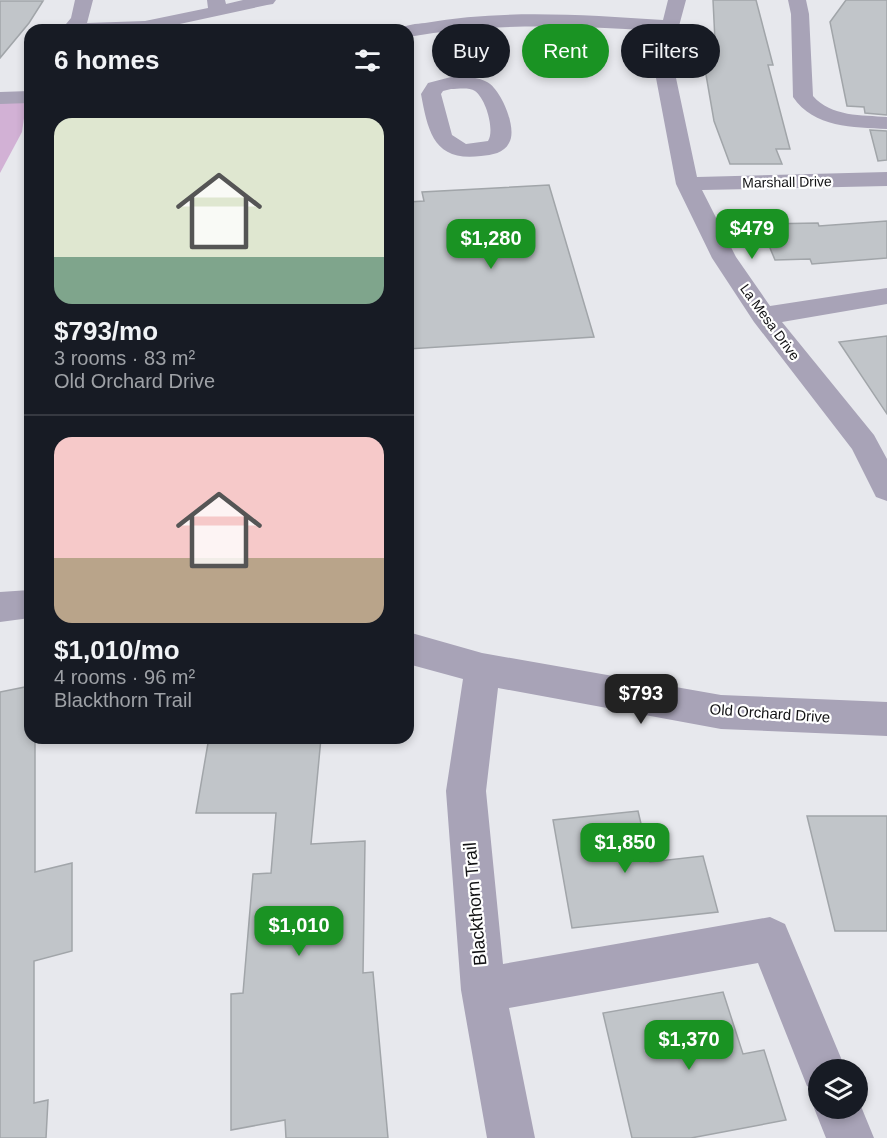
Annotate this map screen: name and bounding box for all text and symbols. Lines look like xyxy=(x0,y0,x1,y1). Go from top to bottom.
chip: Buy xyxy=(432,24,510,78)
chip: Rent xyxy=(522,24,609,78)
chip: Filters xyxy=(621,24,720,78)
icon: filters xyxy=(351,44,384,77)
text: 6 homes xyxy=(54,45,160,75)
icon: home xyxy=(165,157,273,265)
street label: Marshall Drive xyxy=(742,173,832,191)
pin: $479 xyxy=(716,209,788,260)
text: $479 xyxy=(730,217,774,239)
pin: $1,280 xyxy=(442,219,540,270)
text: $1,280 xyxy=(460,227,522,249)
street label: La Mesa Drive xyxy=(737,281,803,363)
text: $793/mo xyxy=(54,316,158,346)
text: 3 rooms · 83 m² xyxy=(54,347,195,369)
text: Old Orchard Drive xyxy=(54,370,215,392)
icon: home xyxy=(165,476,273,584)
text: $1,010/mo xyxy=(54,635,180,665)
text: 4 rooms · 96 m² xyxy=(54,666,195,688)
pin: $793 xyxy=(605,674,677,725)
text: $793 xyxy=(619,682,663,704)
text: Blackthorn Trail xyxy=(54,689,192,711)
street label: Old Orchard Drive xyxy=(709,700,831,726)
pin: $1,850 xyxy=(576,823,674,874)
text: $1,850 xyxy=(594,831,656,853)
street label: Blackthorn Trail xyxy=(460,841,490,967)
pin: $1,010 xyxy=(250,906,348,957)
text: $1,010 xyxy=(268,914,330,936)
pin: $1,370 xyxy=(640,1020,738,1071)
text: $1,370 xyxy=(658,1028,720,1050)
map controls xyxy=(808,1059,868,1119)
button: layers xyxy=(808,1059,868,1119)

